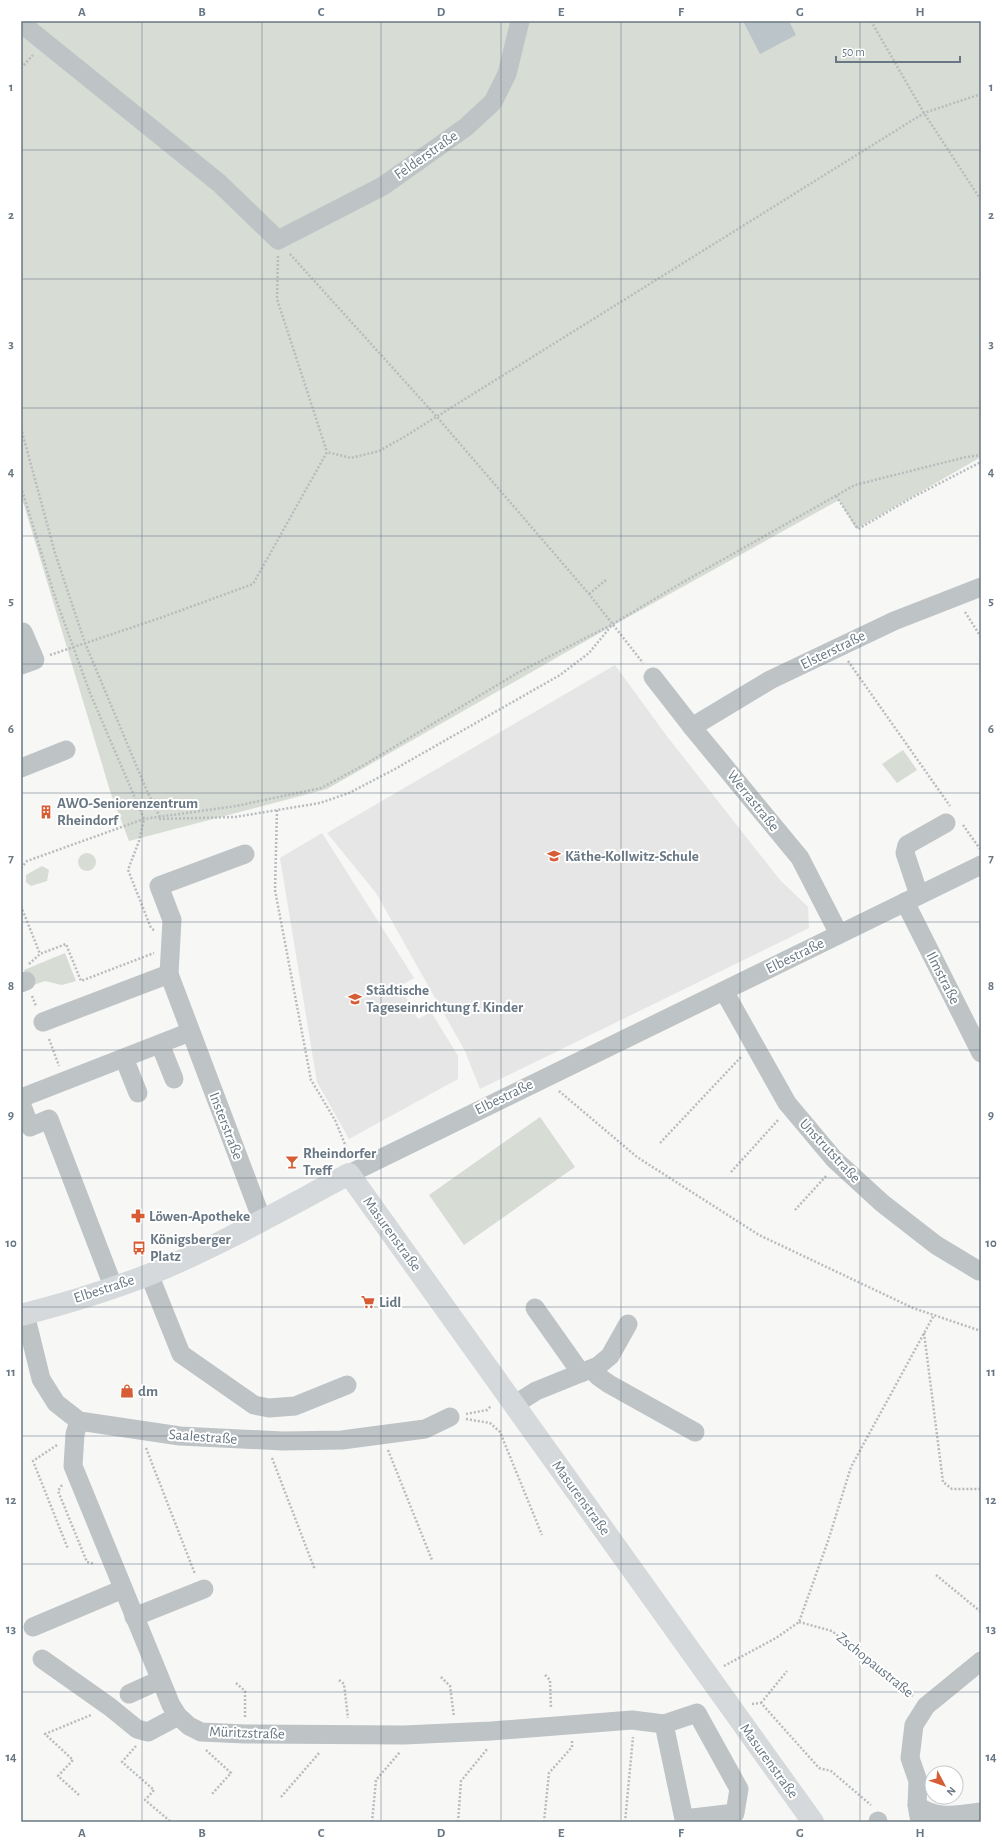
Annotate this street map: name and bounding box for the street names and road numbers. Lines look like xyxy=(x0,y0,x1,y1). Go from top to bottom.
street label: Felderstraße xyxy=(392,128,460,182)
street label: Elsterstraße xyxy=(798,628,868,672)
street label: Werrastraße xyxy=(724,768,782,834)
street label: Elbestraße xyxy=(764,935,827,976)
street label: Ilmstraße xyxy=(923,949,963,1007)
street label: Elbestraße xyxy=(473,1076,536,1117)
street label: Insterstraße xyxy=(206,1090,246,1162)
street label: Unstrutstraße xyxy=(797,1116,863,1186)
street label: Masurenstraße xyxy=(360,1194,424,1274)
street label: Elbestraße xyxy=(72,1272,136,1306)
street label: Saalestraße xyxy=(168,1427,238,1447)
street label: Masurenstraße xyxy=(549,1458,613,1538)
street label: Zschopaustraße xyxy=(834,1630,916,1700)
street label: Masurenstraße xyxy=(737,1721,801,1801)
street label: Müritzstraße xyxy=(209,1724,285,1742)

